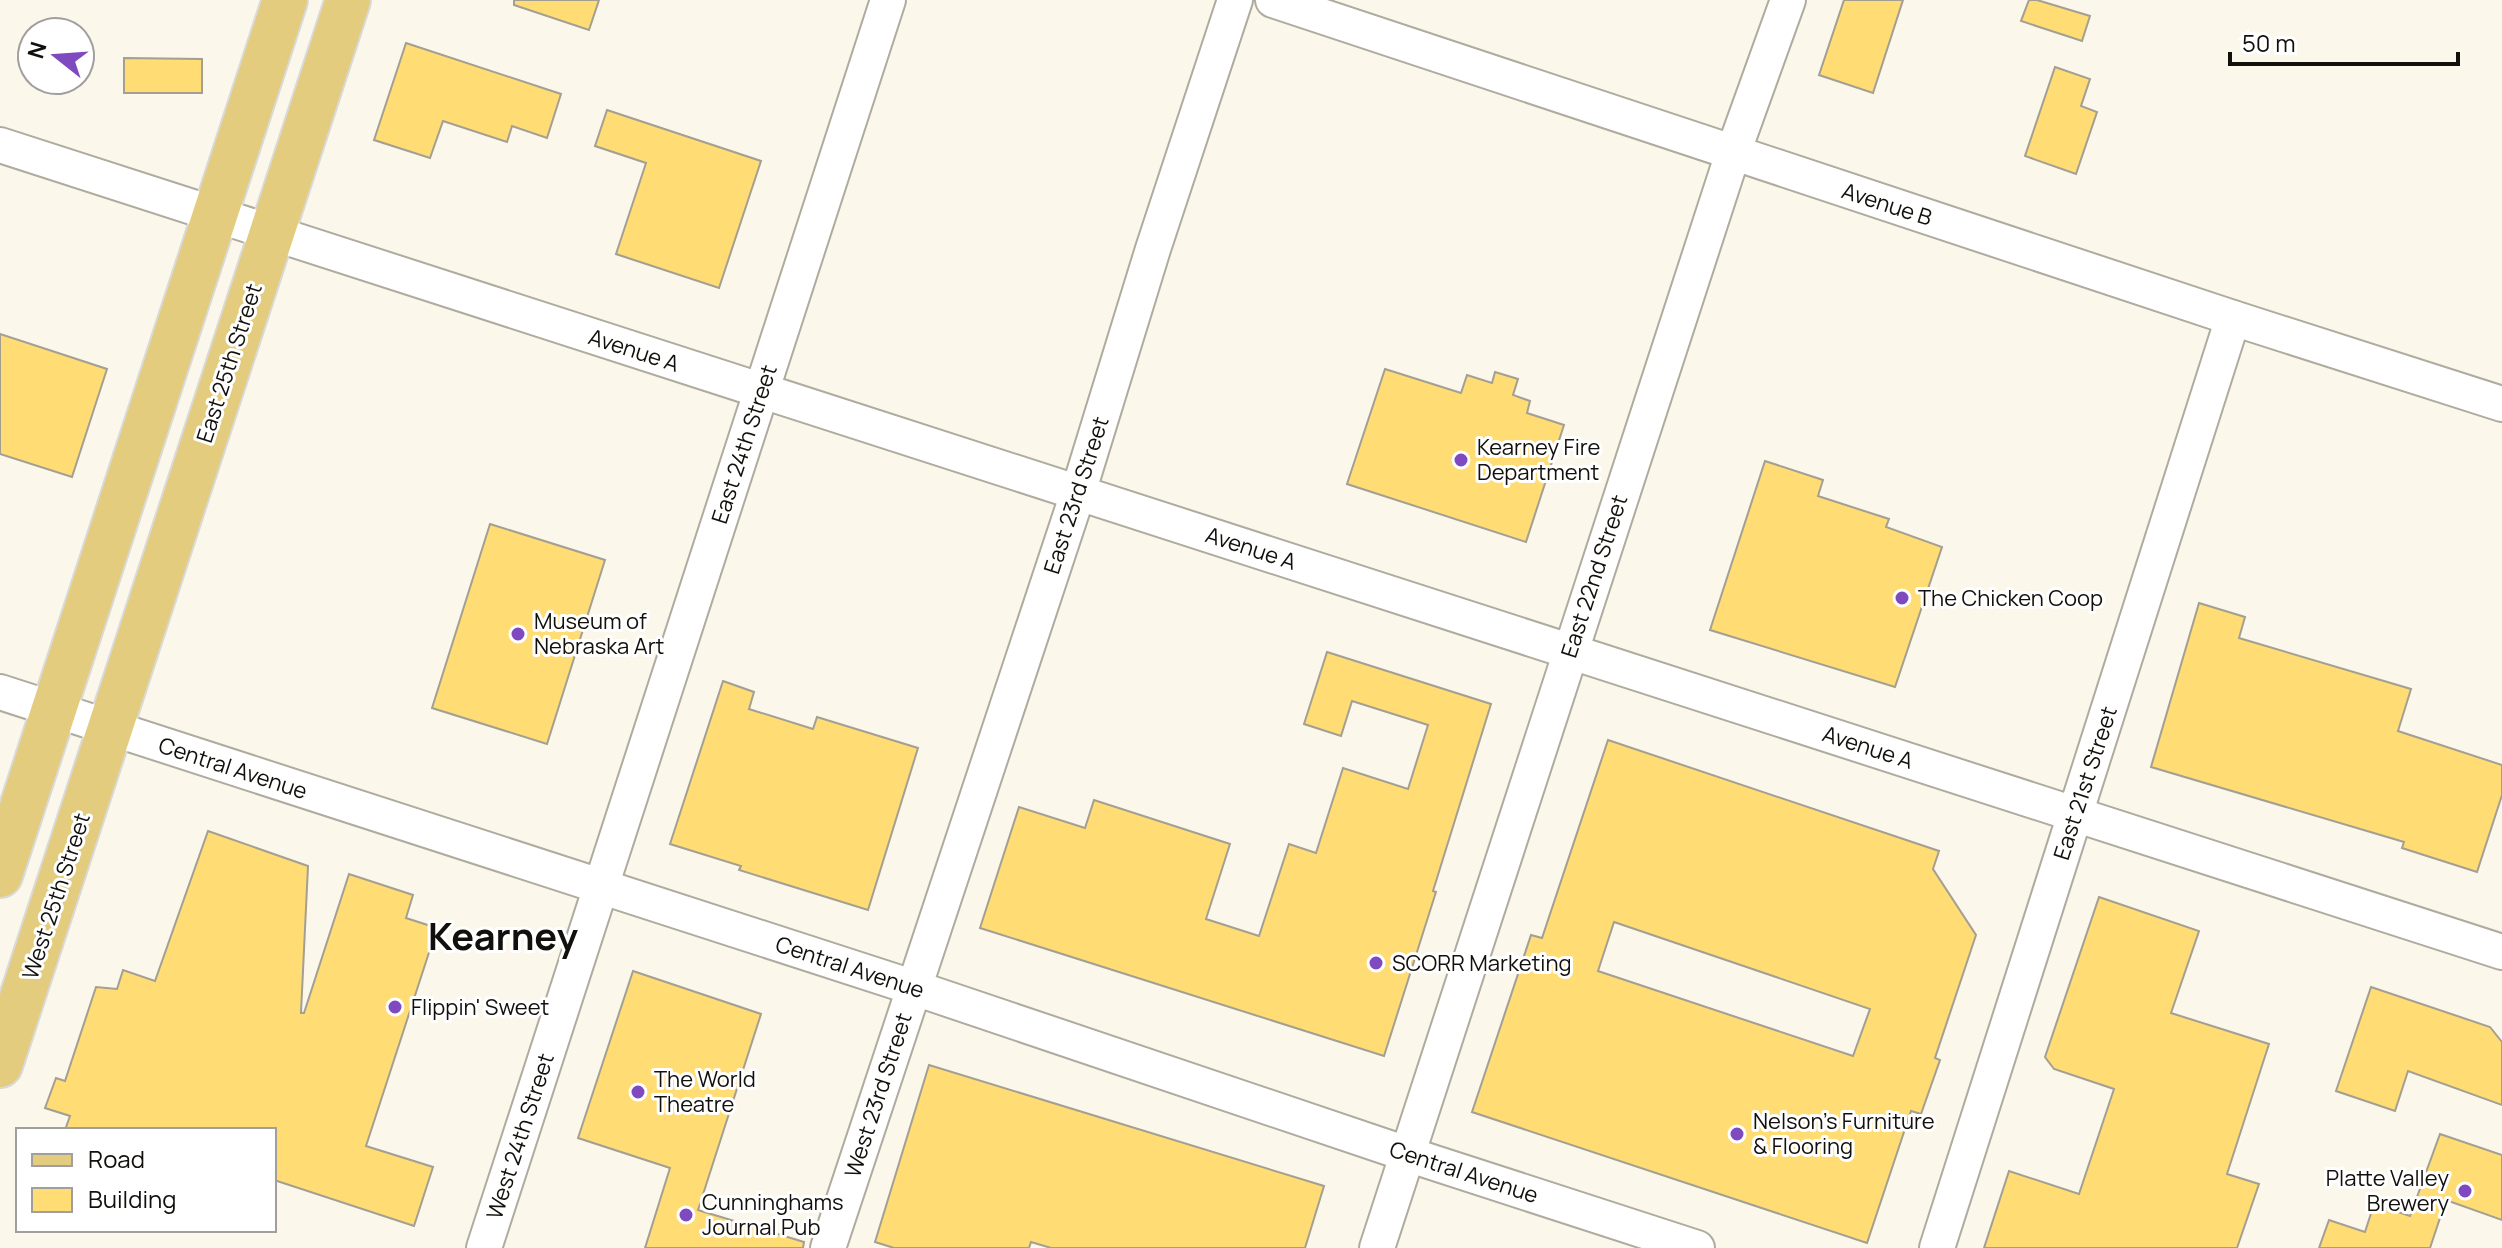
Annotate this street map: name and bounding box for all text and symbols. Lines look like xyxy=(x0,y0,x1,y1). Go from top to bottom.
north arrow xyxy=(16,16,96,96)
scale bar xyxy=(2230,16,2458,66)
text: 50 m xyxy=(2242,26,2296,59)
text: N xyxy=(20,38,54,62)
street label: Avenue B xyxy=(1838,175,1936,233)
street label: East 25th Street xyxy=(189,279,269,446)
street label: Avenue A xyxy=(585,321,683,379)
street label: East 24th Street xyxy=(704,360,784,527)
street label: East 23rd Street xyxy=(1036,412,1116,578)
place label: Kearney Fire Department xyxy=(1477,432,1601,487)
marker: Kearney Fire Department xyxy=(1452,451,1470,469)
street label: East 22nd Street xyxy=(1554,491,1635,661)
street label: Avenue A xyxy=(1202,519,1300,577)
place label: The Chicken Coop xyxy=(1918,583,2103,613)
marker: The Chicken Coop xyxy=(1893,589,1911,607)
place label: Museum of Nebraska Art xyxy=(534,606,665,661)
marker: Museum of Nebraska Art xyxy=(509,625,527,643)
street label: East 21st Street xyxy=(2046,702,2124,864)
street label: Avenue A xyxy=(1819,718,1917,776)
street label: Central Avenue xyxy=(155,730,311,806)
street label: West 25th Street xyxy=(15,809,97,983)
district label: Kearney xyxy=(428,909,579,961)
street label: Central Avenue xyxy=(772,929,928,1005)
place label: SCORR Marketing xyxy=(1392,948,1572,978)
marker: SCORR Marketing xyxy=(1367,954,1385,972)
place label: Flippin' Sweet xyxy=(411,992,550,1022)
marker: Flippin' Sweet xyxy=(386,998,404,1016)
street label: West 23rd Street xyxy=(837,1009,919,1181)
street label: West 24th Street xyxy=(479,1049,561,1223)
place label: The World Theatre xyxy=(654,1064,756,1119)
marker: The World Theatre xyxy=(629,1083,647,1101)
place label: Nelson's Furniture & Flooring xyxy=(1753,1106,1935,1161)
marker: Nelson's Furniture & Flooring xyxy=(1728,1125,1746,1143)
legend xyxy=(16,1128,276,1232)
street label: Central Avenue xyxy=(1386,1134,1542,1210)
text: Road xyxy=(88,1142,145,1175)
place label: Platte Valley Brewery xyxy=(2326,1163,2449,1218)
text: Building xyxy=(88,1182,176,1215)
marker: Platte Valley Brewery xyxy=(2456,1182,2474,1200)
place label: Cunninghams Journal Pub xyxy=(702,1187,844,1242)
marker: Cunninghams Journal Pub xyxy=(677,1206,695,1224)

